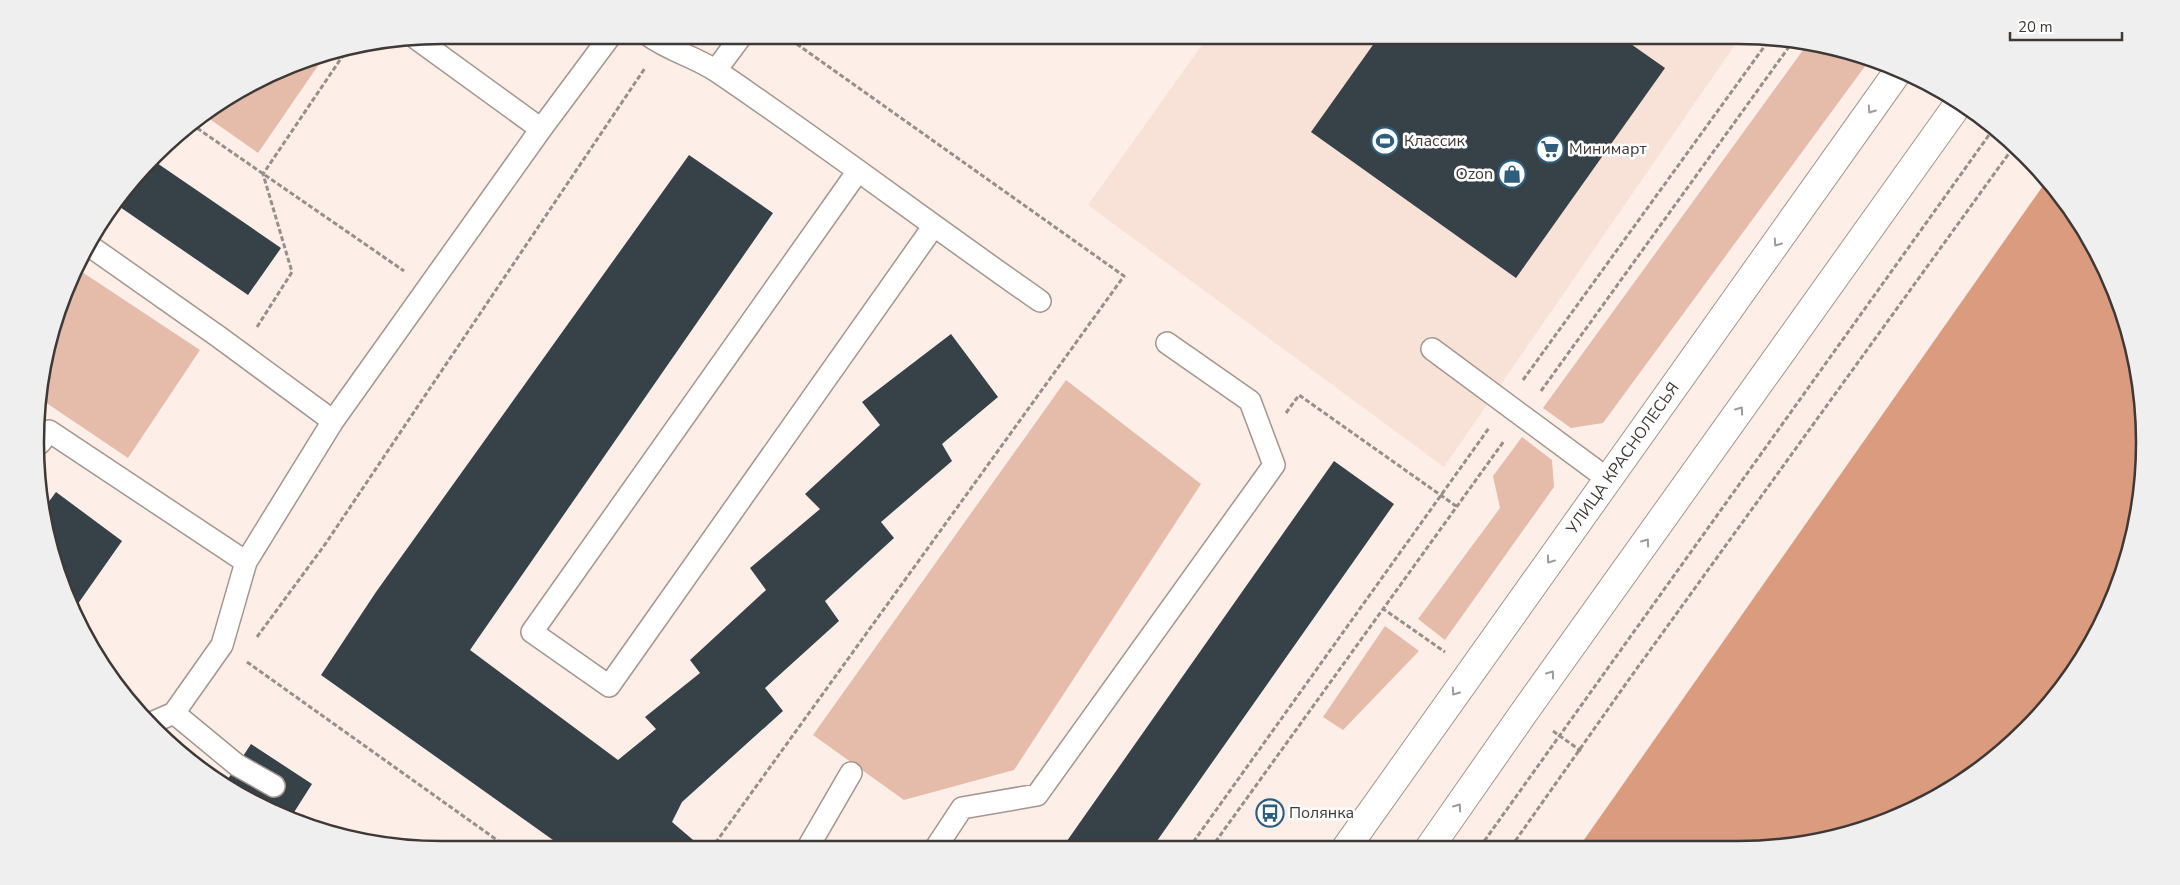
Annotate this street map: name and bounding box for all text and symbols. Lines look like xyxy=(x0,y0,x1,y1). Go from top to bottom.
scale bar xyxy=(2010,10,2122,42)
text: 20 m xyxy=(2018,17,2053,37)
one-way arrow xyxy=(1868,104,1876,113)
sports icon: Классик xyxy=(1370,126,1400,156)
place label: Классик xyxy=(1404,130,1466,152)
supermarket icon: Минимарт xyxy=(1535,134,1565,164)
place label: Минимарт xyxy=(1569,138,1647,160)
shop icon: Ozon xyxy=(1497,159,1527,189)
place label: Ozon xyxy=(1455,163,1493,185)
one-way arrow xyxy=(1774,237,1783,247)
street label: УЛИЦА КРАСНОЛЕСЬЯ xyxy=(1561,378,1684,540)
one-way arrow xyxy=(1734,406,1743,416)
one-way arrow xyxy=(1640,538,1649,548)
one-way arrow xyxy=(1547,555,1557,564)
one-way arrow xyxy=(1545,670,1554,680)
one-way arrow xyxy=(1452,686,1461,696)
bus stop icon: Полянка xyxy=(1255,798,1285,828)
place label: Полянка xyxy=(1289,802,1354,824)
one-way arrow xyxy=(1452,804,1461,813)

